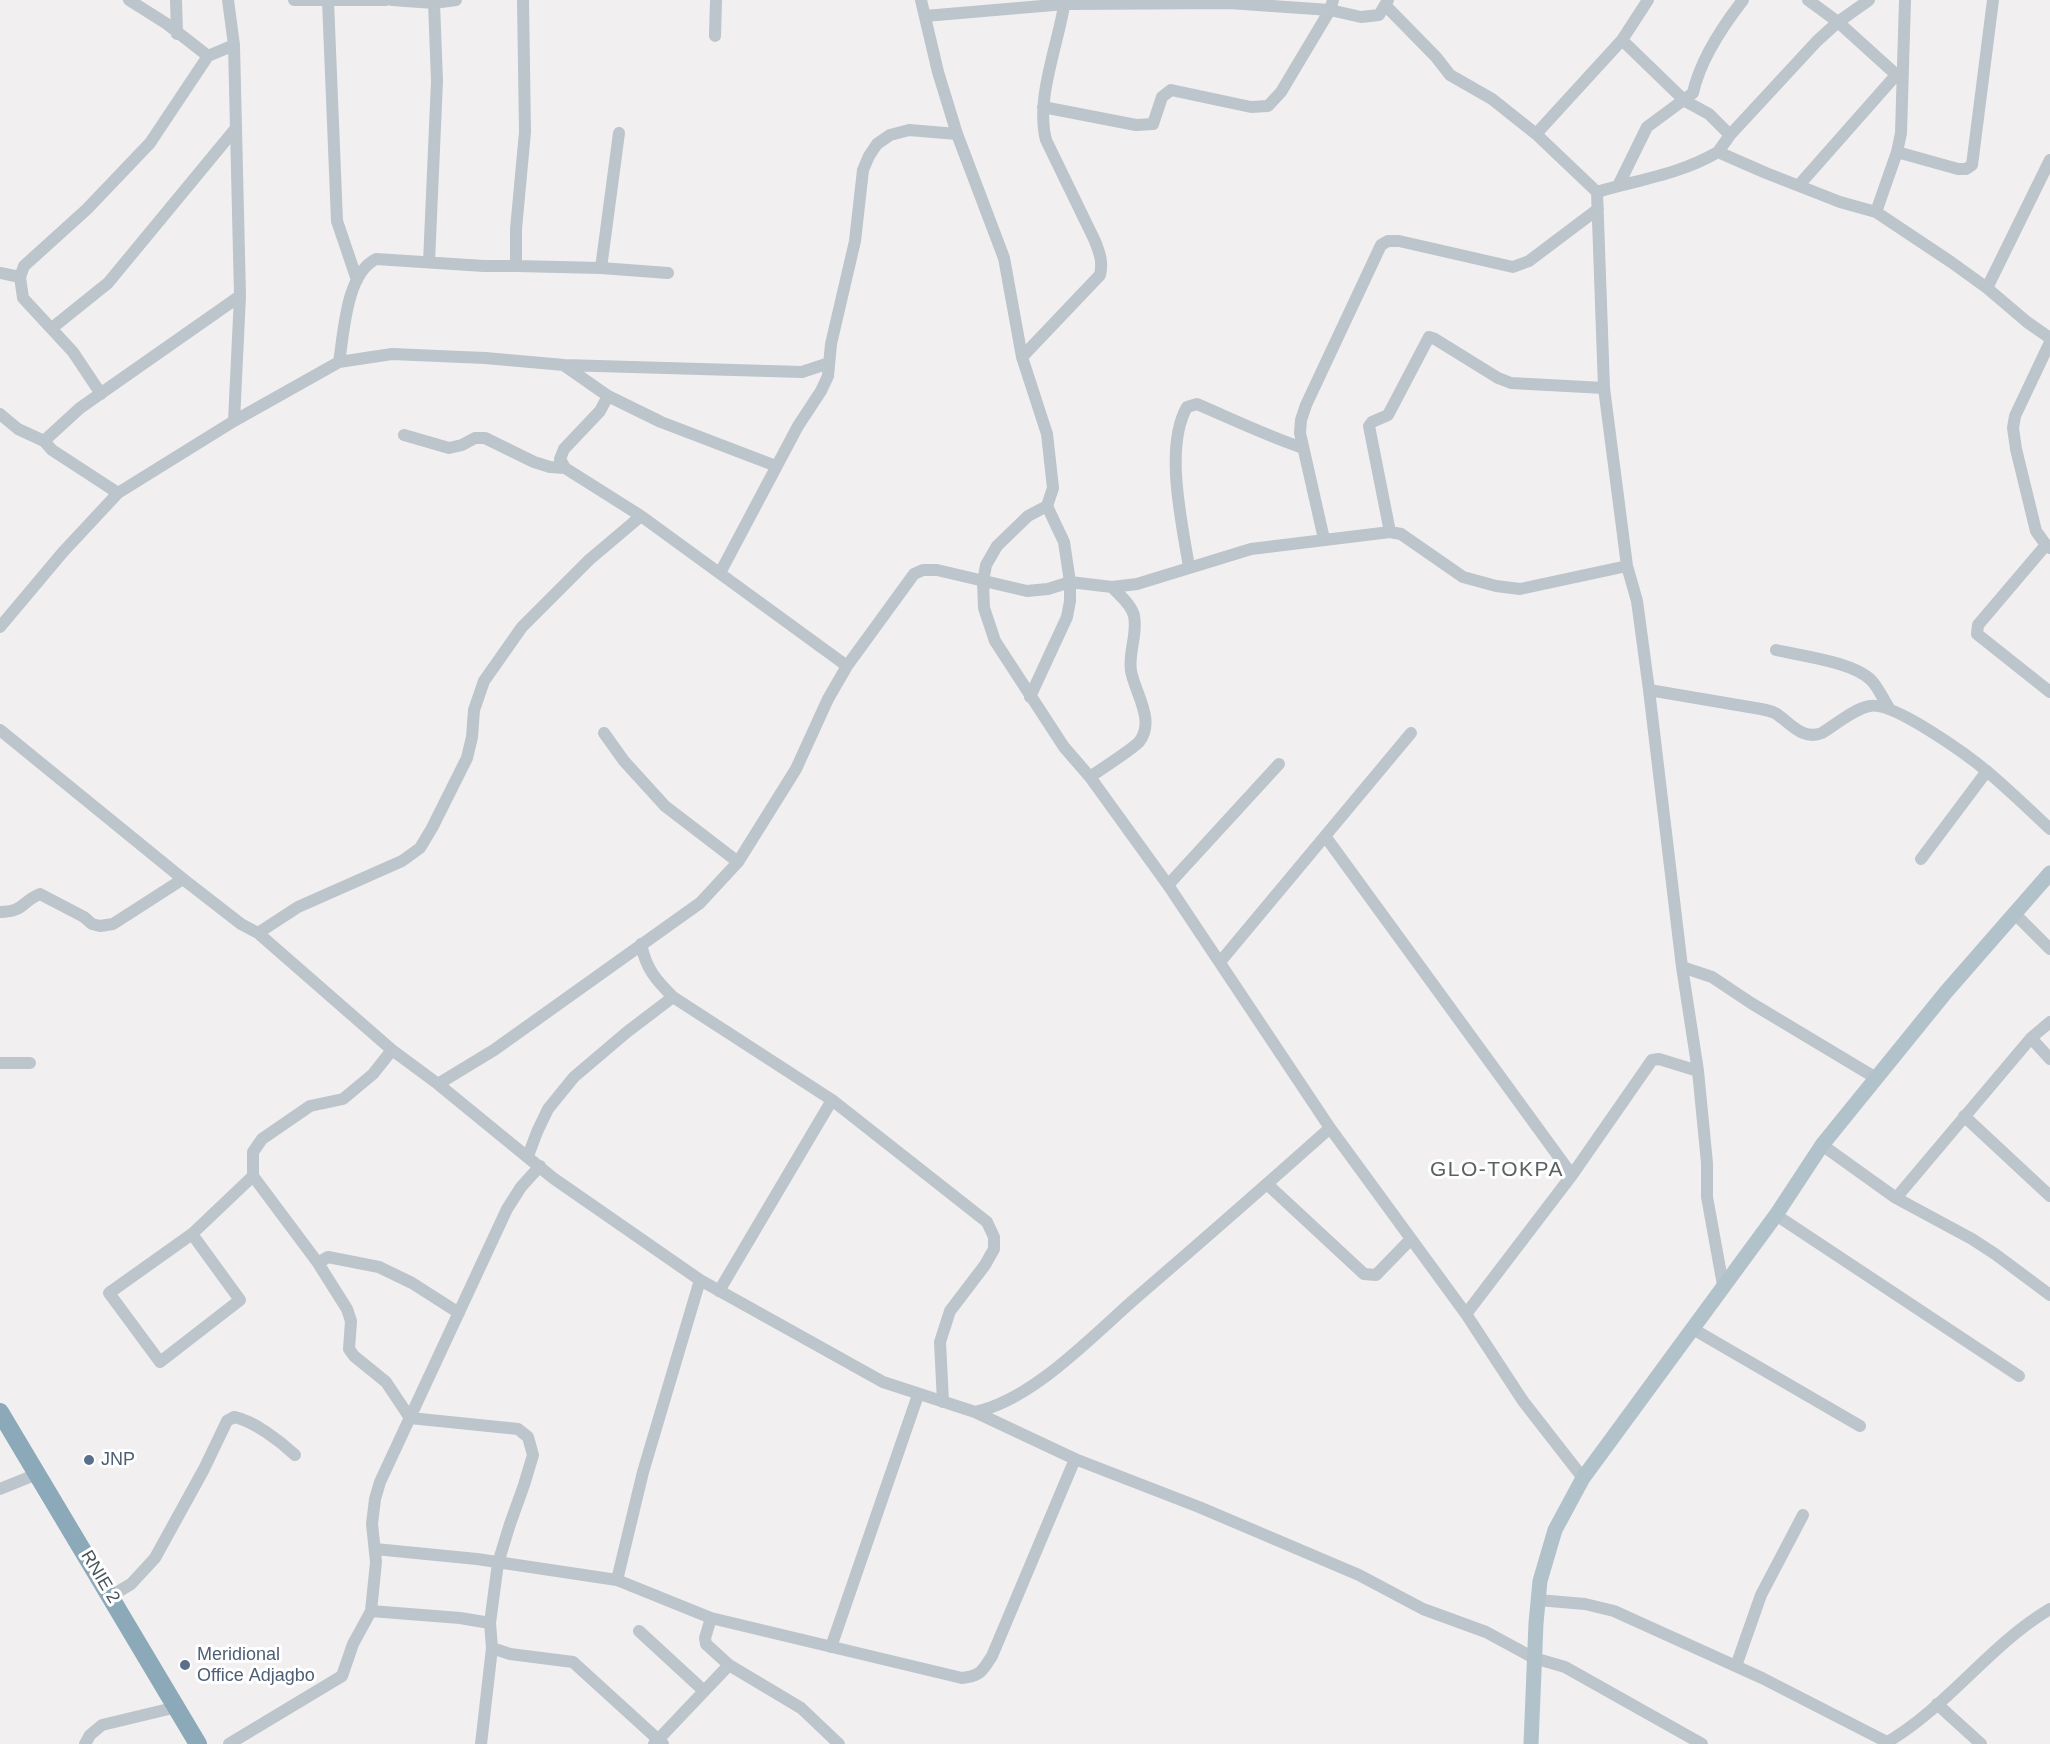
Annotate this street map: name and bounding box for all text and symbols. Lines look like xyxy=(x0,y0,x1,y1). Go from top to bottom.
district label: GLO-TOKPA xyxy=(1430,1157,1564,1183)
place label: JNP xyxy=(101,1449,135,1471)
marker: JNP xyxy=(82,1453,96,1467)
street label: RNIE 2 xyxy=(76,1547,124,1607)
place label: Meridional Office Adjagbo xyxy=(197,1644,315,1686)
marker: Meridional Office Adjagbo xyxy=(178,1658,192,1672)

